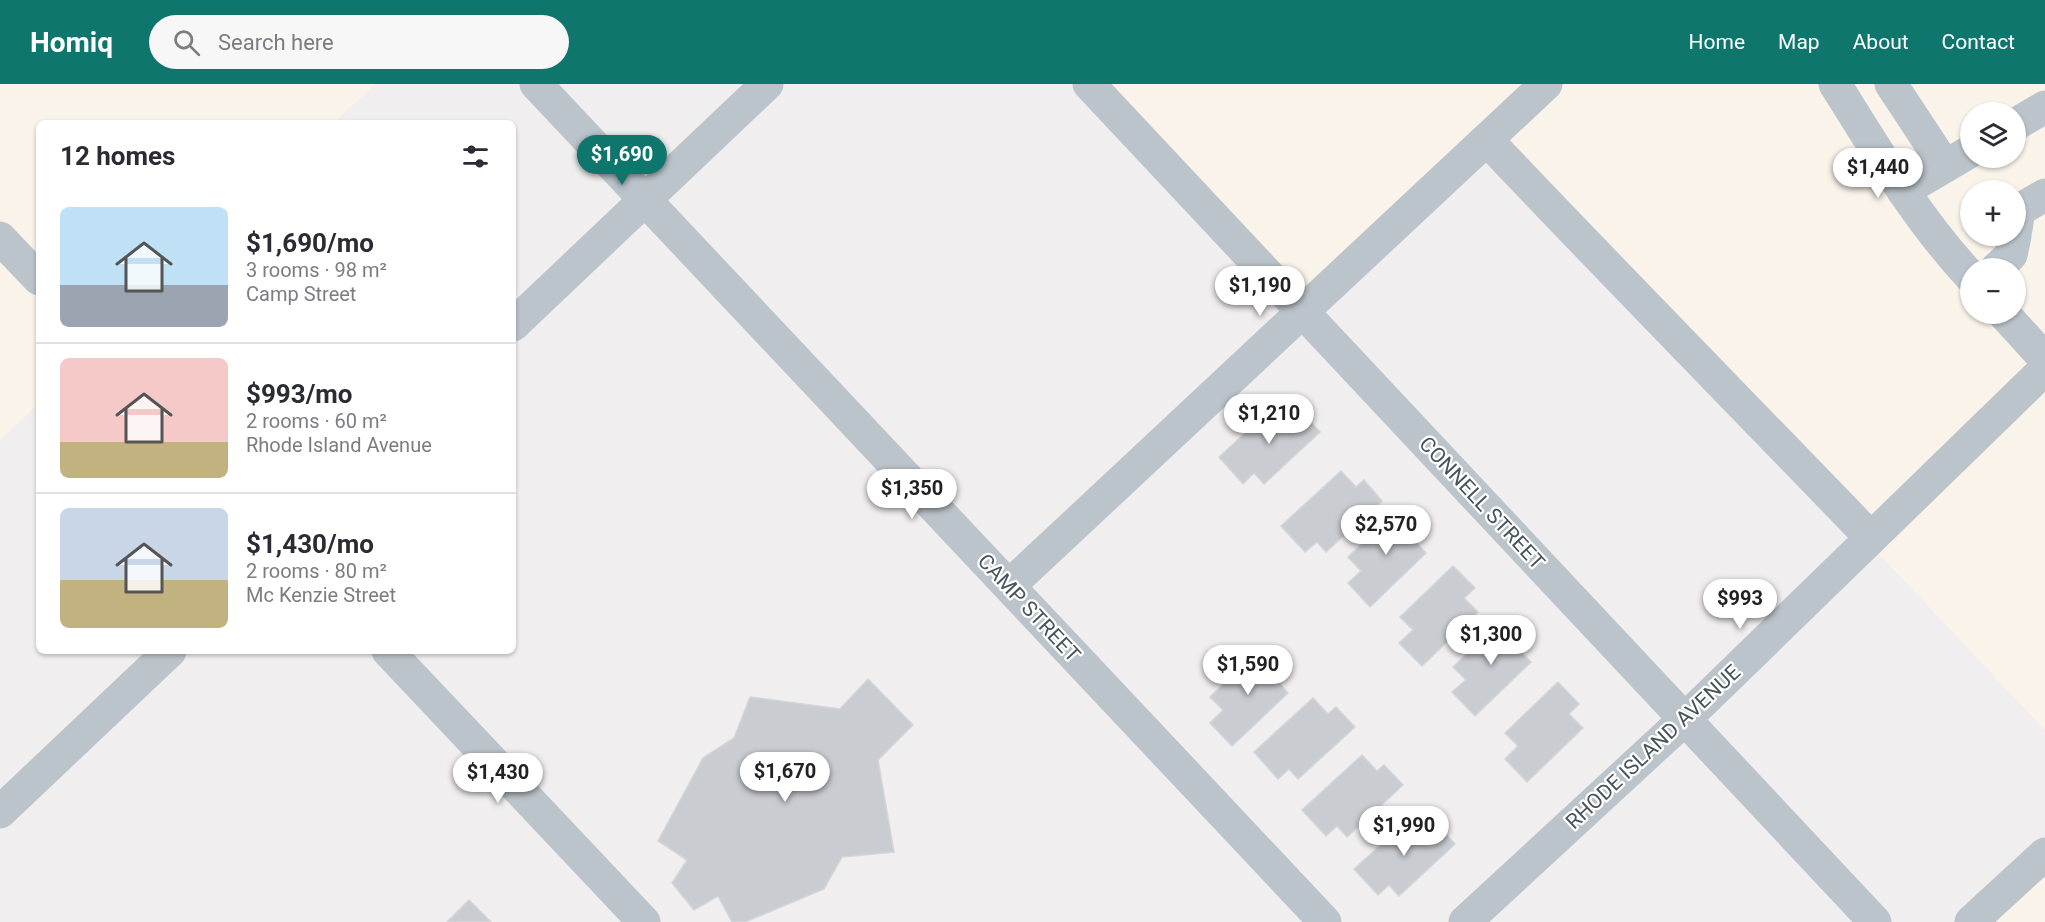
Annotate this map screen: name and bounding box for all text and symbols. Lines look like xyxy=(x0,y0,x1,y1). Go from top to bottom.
search box xyxy=(149,15,569,69)
text: Homiq xyxy=(30,26,113,59)
icon: search xyxy=(170,26,203,59)
text: Search here xyxy=(218,30,334,55)
text: Home xyxy=(1689,30,1745,54)
text: Map xyxy=(1778,30,1820,54)
text: About xyxy=(1853,30,1909,54)
text: Contact xyxy=(1942,30,2015,54)
map controls xyxy=(1960,102,2026,324)
button: layers xyxy=(1960,102,2026,168)
pin: $1,690 xyxy=(573,135,671,186)
icon: filters xyxy=(459,140,492,173)
text: 12 homes xyxy=(60,141,175,171)
text: $1,690 xyxy=(591,142,653,166)
pin: $1,440 xyxy=(1829,148,1927,199)
text: $1,440 xyxy=(1847,155,1909,179)
button: + xyxy=(1960,180,2026,246)
text: $1,690/mo xyxy=(246,228,374,258)
icon: home xyxy=(108,231,180,303)
text: 3 rooms · 98 m² xyxy=(246,258,387,282)
button: − xyxy=(1960,258,2026,324)
pin: $1,190 xyxy=(1211,266,1309,317)
text: $1,190 xyxy=(1229,273,1291,297)
text: Camp Street xyxy=(246,282,356,306)
text: $993/mo xyxy=(246,379,353,409)
icon: home xyxy=(108,382,180,454)
pin: $1,210 xyxy=(1220,394,1318,445)
text: $1,210 xyxy=(1238,401,1300,425)
text: 2 rooms · 60 m² xyxy=(246,409,387,433)
street label: CONNELL STREET xyxy=(1414,432,1550,575)
text: Rhode Island Avenue xyxy=(246,433,432,457)
pin: $1,350 xyxy=(863,469,961,520)
text: $1,350 xyxy=(881,476,943,500)
pin: $2,570 xyxy=(1337,505,1435,556)
text: $2,570 xyxy=(1355,512,1417,536)
text: $1,430/mo xyxy=(246,529,374,559)
icon: home xyxy=(108,532,180,604)
street label: CAMP STREET xyxy=(973,549,1085,667)
text: 2 rooms · 80 m² xyxy=(246,559,387,583)
pin: $993 xyxy=(1704,579,1776,630)
text: Mc Kenzie Street xyxy=(246,583,396,607)
text: $993 xyxy=(1717,586,1763,610)
pin: $1,300 xyxy=(1442,615,1540,666)
text: $1,300 xyxy=(1460,622,1522,646)
pin: $1,590 xyxy=(1199,645,1297,696)
text: $1,590 xyxy=(1217,652,1279,676)
street label: RHODE ISLAND AVENUE xyxy=(1561,660,1745,834)
pin: $1,670 xyxy=(736,752,834,803)
pin: $1,430 xyxy=(449,753,547,804)
text: $1,670 xyxy=(754,759,816,783)
text: $1,430 xyxy=(467,760,529,784)
pin: $1,990 xyxy=(1355,806,1453,857)
text: $1,990 xyxy=(1373,813,1435,837)

